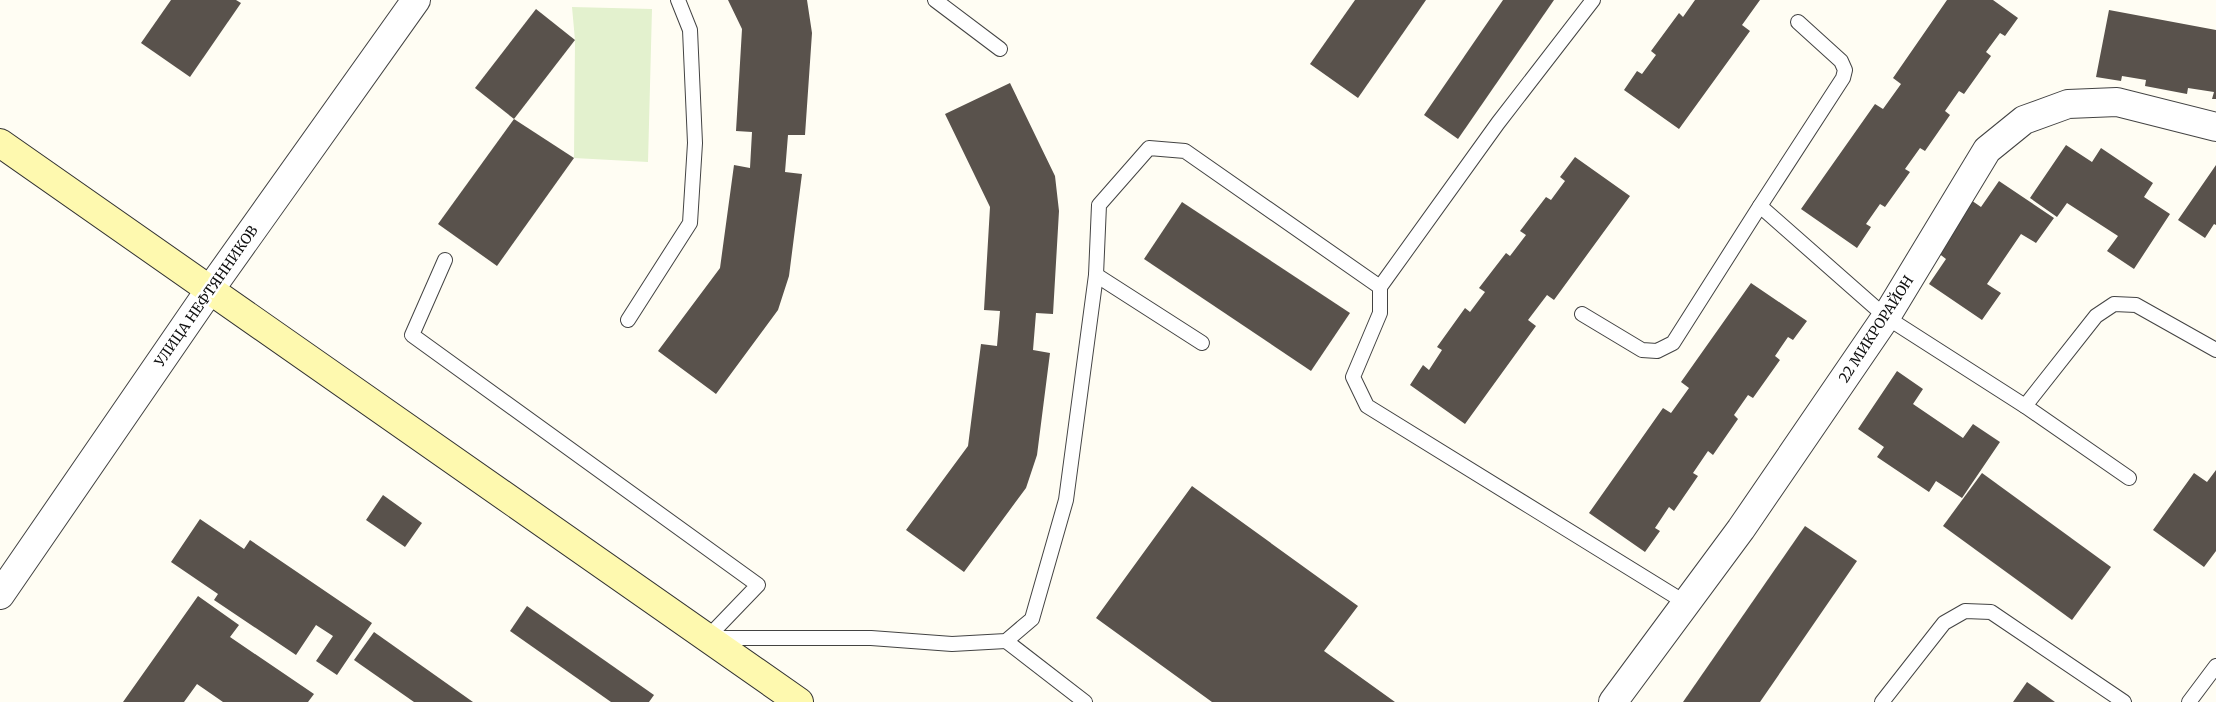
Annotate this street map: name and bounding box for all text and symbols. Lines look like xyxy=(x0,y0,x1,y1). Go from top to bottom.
street label: УЛИЦА НЕФТЯННИКОВ xyxy=(150,222,262,371)
street label: 22 МИКРОРАЙОН xyxy=(1835,272,1917,386)

